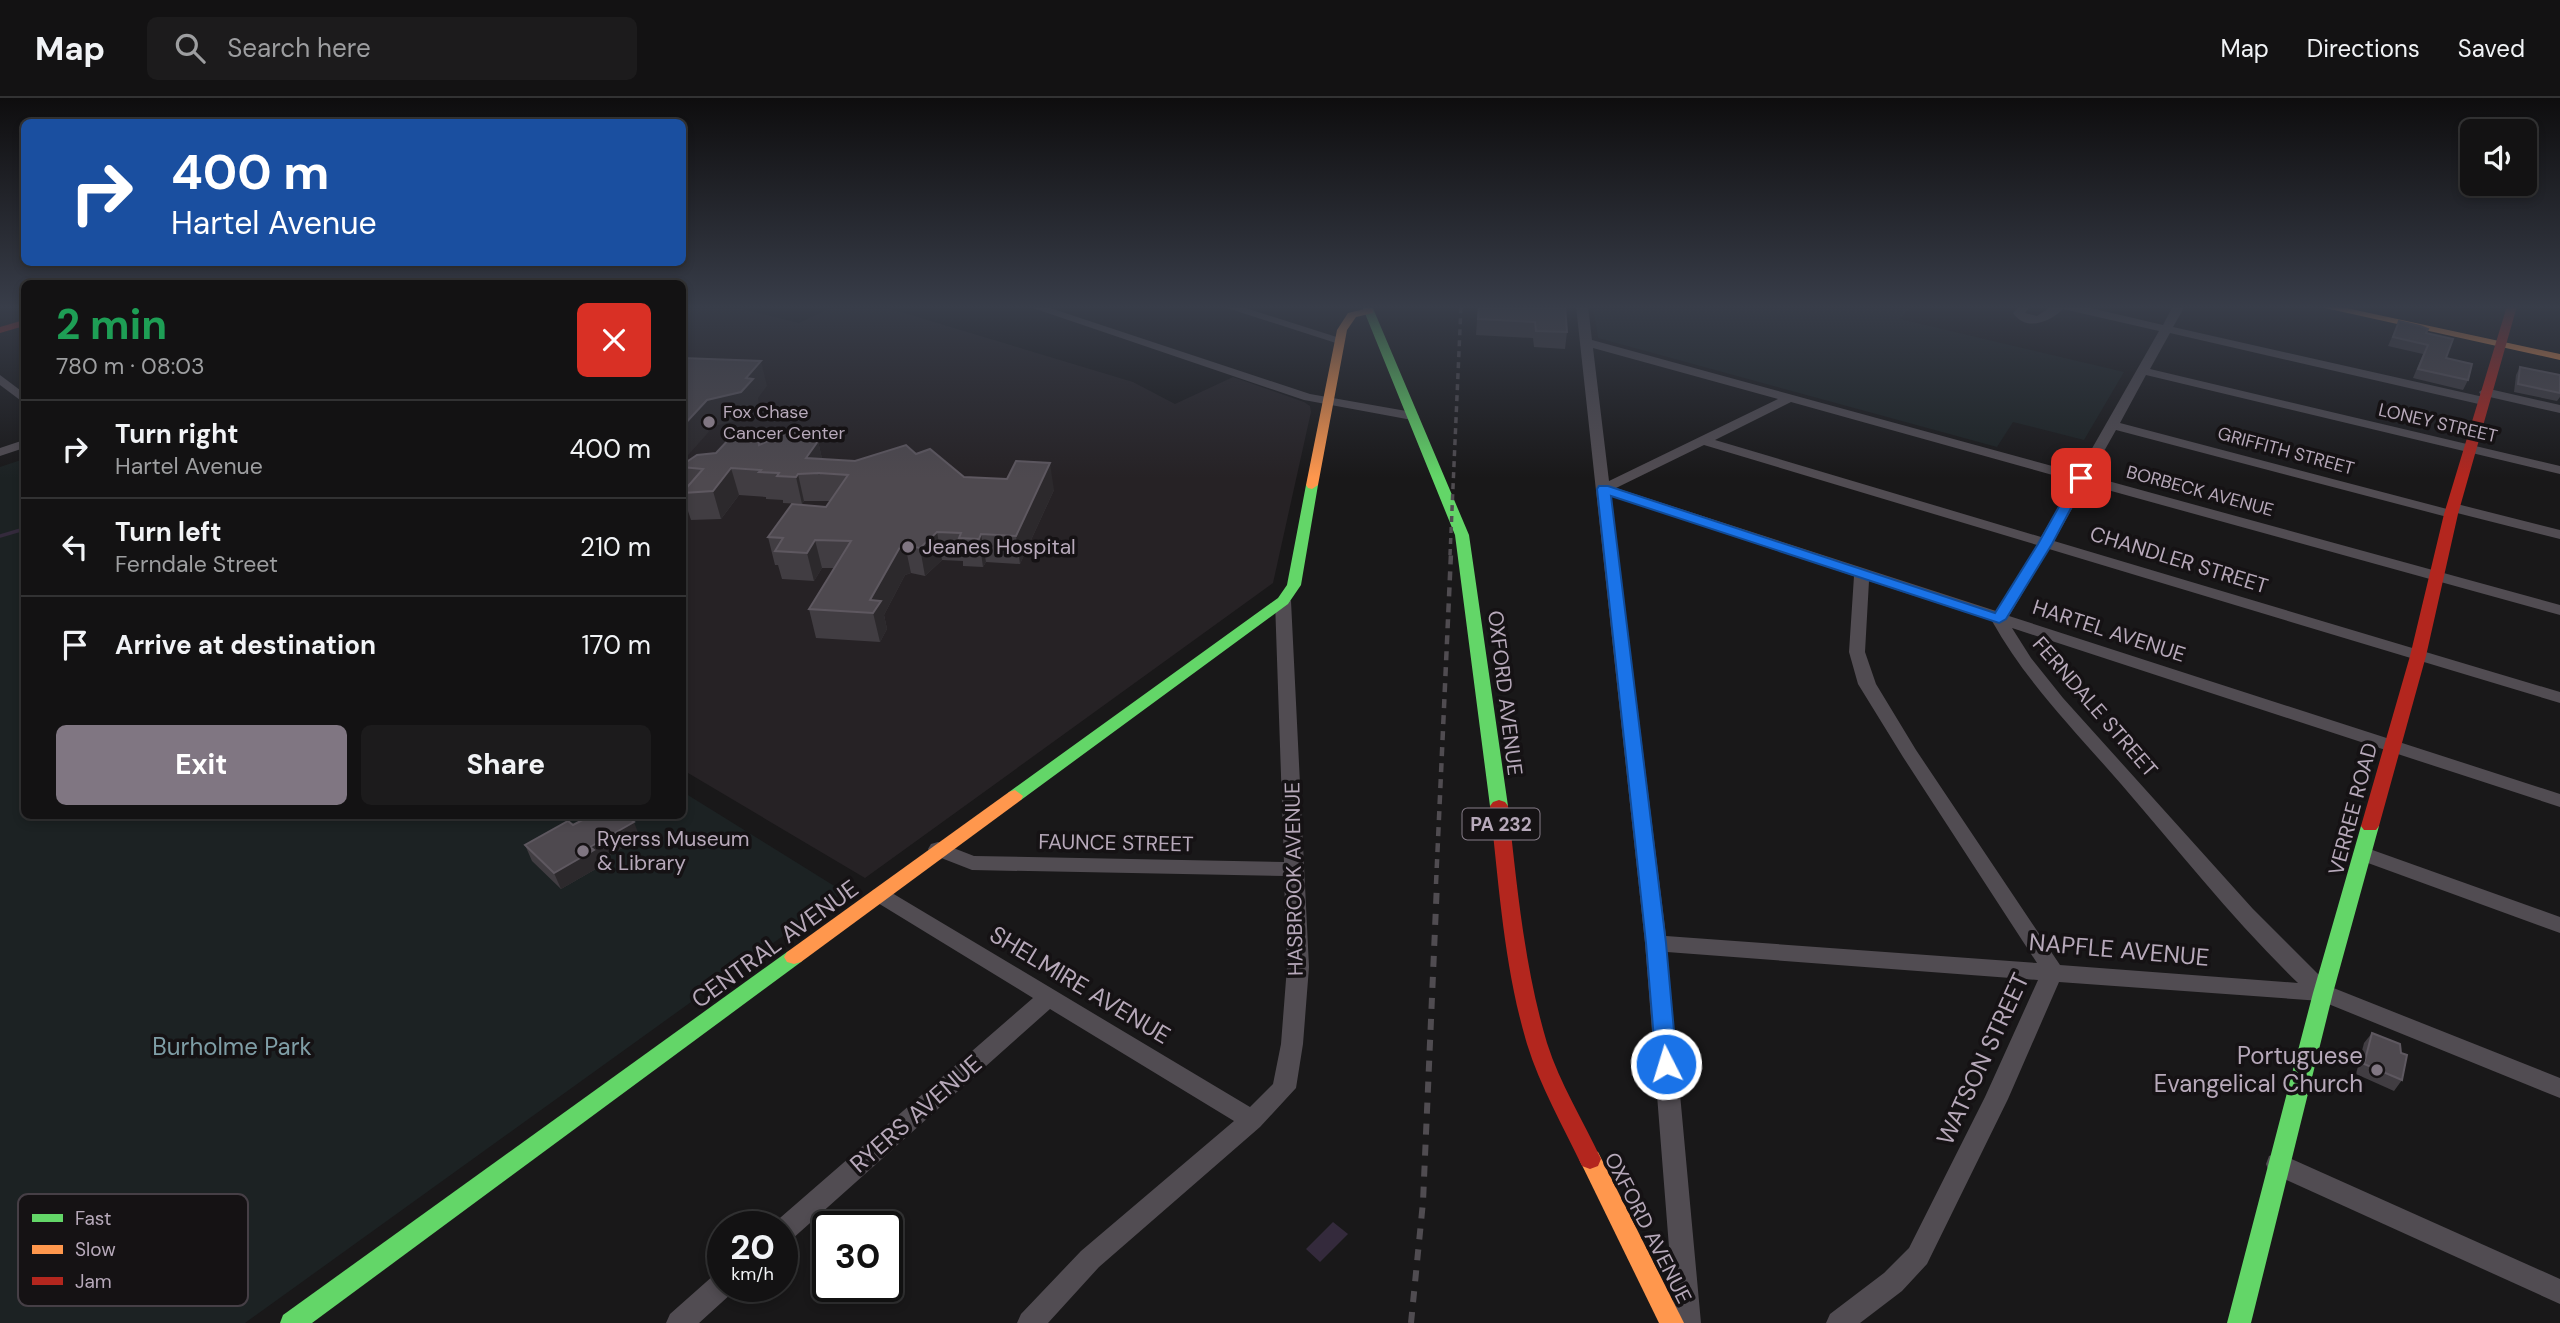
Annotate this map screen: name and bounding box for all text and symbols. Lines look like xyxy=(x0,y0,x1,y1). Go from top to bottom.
search box xyxy=(147,17,637,80)
text: Map xyxy=(35,27,105,70)
icon: search xyxy=(171,29,209,67)
text: Search here xyxy=(227,31,371,65)
text: Map xyxy=(2221,33,2269,64)
text: Directions xyxy=(2307,33,2420,64)
text: Saved xyxy=(2458,33,2525,64)
map controls xyxy=(2460,119,2537,196)
button: sound xyxy=(2460,119,2537,196)
text: 400 m xyxy=(171,140,329,204)
icon: right xyxy=(56,147,147,238)
text: Hartel Avenue xyxy=(171,202,377,244)
text: 2 min xyxy=(56,297,167,352)
button: close xyxy=(577,303,651,377)
text: 780 m · 08:03 xyxy=(56,351,205,381)
street label: LONEY STREET xyxy=(2376,398,2500,448)
place label: Fox Chase Cancer Center xyxy=(723,400,845,445)
marker: Fox Chase Cancer Center xyxy=(701,414,717,430)
text: Turn right xyxy=(115,417,239,451)
street label: GRIFFITH STREET xyxy=(2215,421,2357,481)
icon: right xyxy=(56,430,94,468)
text: 400 m xyxy=(570,432,651,466)
pin xyxy=(2051,448,2111,508)
text: Hartel Avenue xyxy=(115,451,263,481)
icon: arrive xyxy=(2062,459,2100,497)
street label: BORBECK AVENUE xyxy=(2124,460,2276,522)
text: Turn left xyxy=(115,515,222,549)
street label: CHANDLER STREET xyxy=(2087,520,2272,600)
icon: left xyxy=(56,528,94,566)
text: 210 m xyxy=(580,530,651,564)
place label: Jeanes Hospital xyxy=(922,533,1076,561)
marker: Jeanes Hospital xyxy=(900,539,916,555)
text: Ferndale Street xyxy=(115,549,278,579)
street label: HARTEL AVENUE xyxy=(2029,593,2189,669)
street label: OXFORD AVENUE xyxy=(1481,609,1529,777)
icon: arrive xyxy=(56,626,94,664)
text: Arrive at destination xyxy=(115,628,376,662)
text: 170 m xyxy=(582,628,651,662)
street label: FERNDALE STREET xyxy=(2026,631,2164,783)
button: Exit xyxy=(56,725,347,805)
button: Share xyxy=(361,725,651,805)
street label: VERREE ROAD xyxy=(2322,740,2384,878)
street label: HASBROOK AVENUE xyxy=(1278,782,1310,976)
road number: PA 232 xyxy=(1462,808,1540,839)
place label: Ryerss Museum & Library xyxy=(597,825,749,877)
street label: FAUNCE STREET xyxy=(1038,828,1194,858)
marker: Ryerss Museum & Library xyxy=(575,843,591,859)
street label: CENTRAL AVENUE xyxy=(685,873,864,1015)
street label: SHELMIRE AVENUE xyxy=(984,918,1176,1051)
street label: NAPFLE AVENUE xyxy=(2028,926,2211,973)
street label: WATSON STREET xyxy=(1929,968,2036,1150)
position arrow xyxy=(1629,1027,1703,1101)
park label: Burholme Park xyxy=(152,1031,312,1062)
place label: Portuguese Evangelical Church xyxy=(2154,1040,2363,1099)
street label: RYERS AVENUE xyxy=(843,1048,988,1179)
marker: Portuguese Evangelical Church xyxy=(2369,1062,2385,1078)
street label: OXFORD AVENUE xyxy=(1598,1148,1698,1308)
legend xyxy=(18,1194,248,1306)
text: Fast xyxy=(75,1206,111,1231)
speed limit sign: 30 xyxy=(812,1211,903,1302)
text: 20 xyxy=(730,1224,775,1270)
text: Slow xyxy=(75,1237,116,1262)
text: km/h xyxy=(731,1262,774,1286)
text: Jam xyxy=(75,1269,112,1294)

